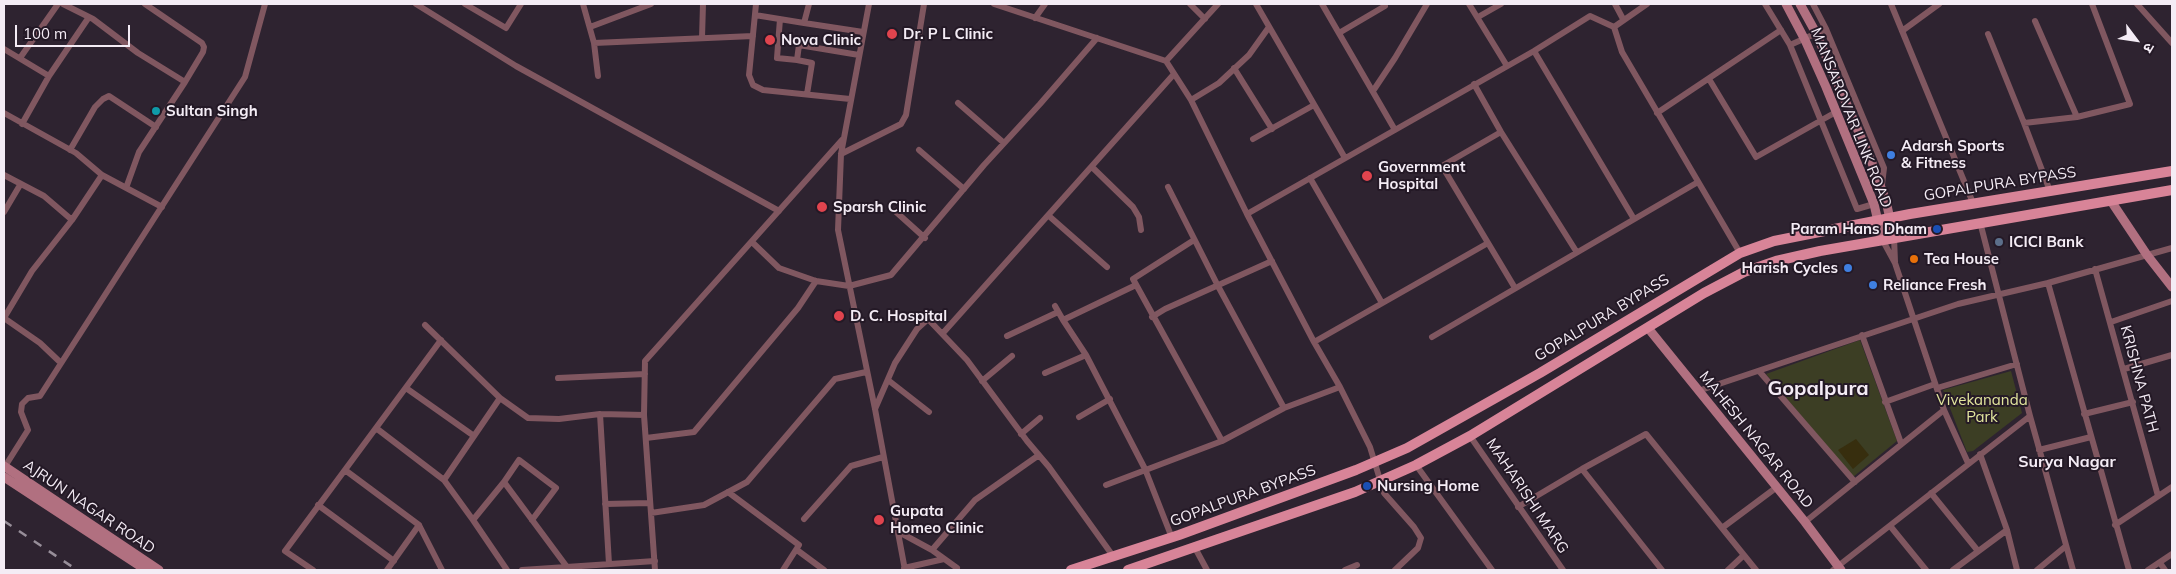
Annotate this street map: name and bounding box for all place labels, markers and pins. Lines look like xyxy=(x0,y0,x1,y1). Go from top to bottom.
place label: Dr. P L Clinic xyxy=(903,25,993,43)
marker: Dr. P L Clinic xyxy=(885,27,899,41)
place label: Nova Clinic xyxy=(781,31,861,49)
marker: Nova Clinic xyxy=(763,33,777,47)
place label: Sultan Singh xyxy=(166,102,258,120)
marker: Sultan Singh xyxy=(150,105,162,117)
place label: Adarsh Sports & Fitness xyxy=(1901,137,2005,172)
marker: Adarsh Sports & Fitness xyxy=(1885,149,1897,161)
place label: Government Hospital xyxy=(1378,158,1465,193)
marker: Government Hospital xyxy=(1360,169,1374,183)
place label: Sparsh Clinic xyxy=(833,198,926,216)
marker: Sparsh Clinic xyxy=(815,200,829,214)
place label: Param Hans Dham xyxy=(1791,220,1927,238)
marker: Param Hans Dham xyxy=(1931,223,1943,235)
place label: ICICI Bank xyxy=(2009,233,2083,251)
marker: ICICI Bank xyxy=(1993,236,2005,248)
place label: Tea House xyxy=(1924,250,1999,268)
marker: Tea House xyxy=(1908,253,1920,265)
place label: Harish Cycles xyxy=(1742,259,1838,277)
marker: Harish Cycles xyxy=(1842,262,1854,274)
place label: Reliance Fresh xyxy=(1883,276,1986,294)
marker: Reliance Fresh xyxy=(1867,279,1879,291)
place label: D. C. Hospital xyxy=(850,307,947,325)
marker: D. C. Hospital xyxy=(832,309,846,323)
place label: Nursing Home xyxy=(1377,477,1479,495)
marker: Nursing Home xyxy=(1361,480,1373,492)
place label: Gupata Homeo Clinic xyxy=(890,502,984,537)
marker: Gupata Homeo Clinic xyxy=(872,513,886,527)

